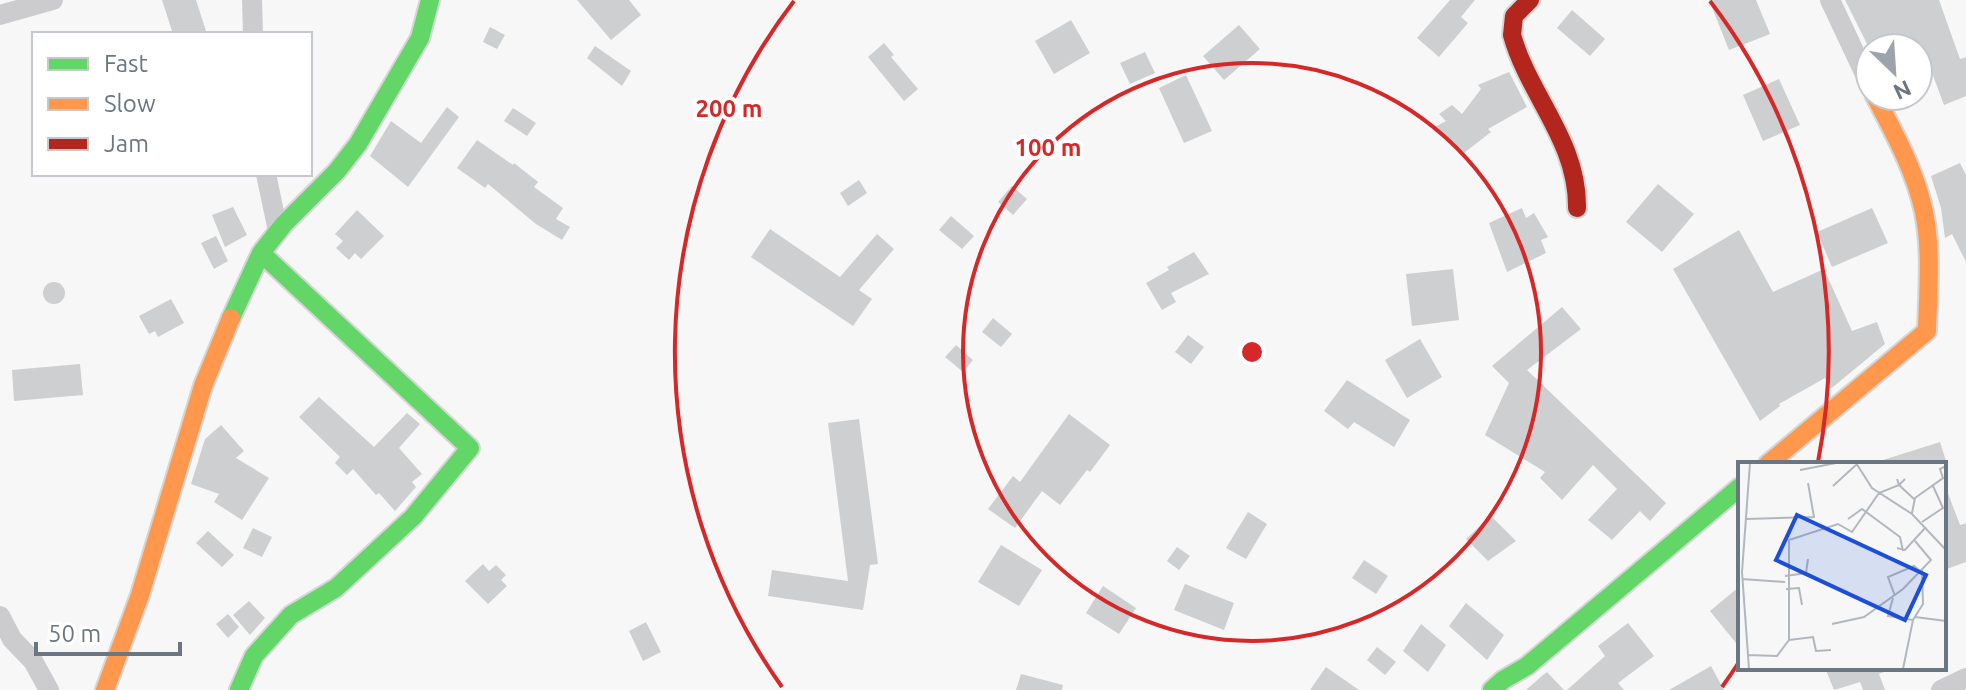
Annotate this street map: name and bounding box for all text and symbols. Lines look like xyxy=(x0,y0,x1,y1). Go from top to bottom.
legend xyxy=(32,32,312,176)
north arrow xyxy=(1854,32,1934,112)
text: Fast xyxy=(104,50,148,77)
text: N xyxy=(1890,76,1915,105)
text: Slow xyxy=(104,90,156,117)
text: 200 m xyxy=(696,95,762,122)
text: Jam xyxy=(104,130,149,157)
text: 100 m xyxy=(1015,134,1081,161)
centre of rings xyxy=(1238,338,1266,366)
inset map xyxy=(1738,462,1946,670)
scale bar xyxy=(36,606,180,656)
text: 50 m xyxy=(48,620,101,647)

